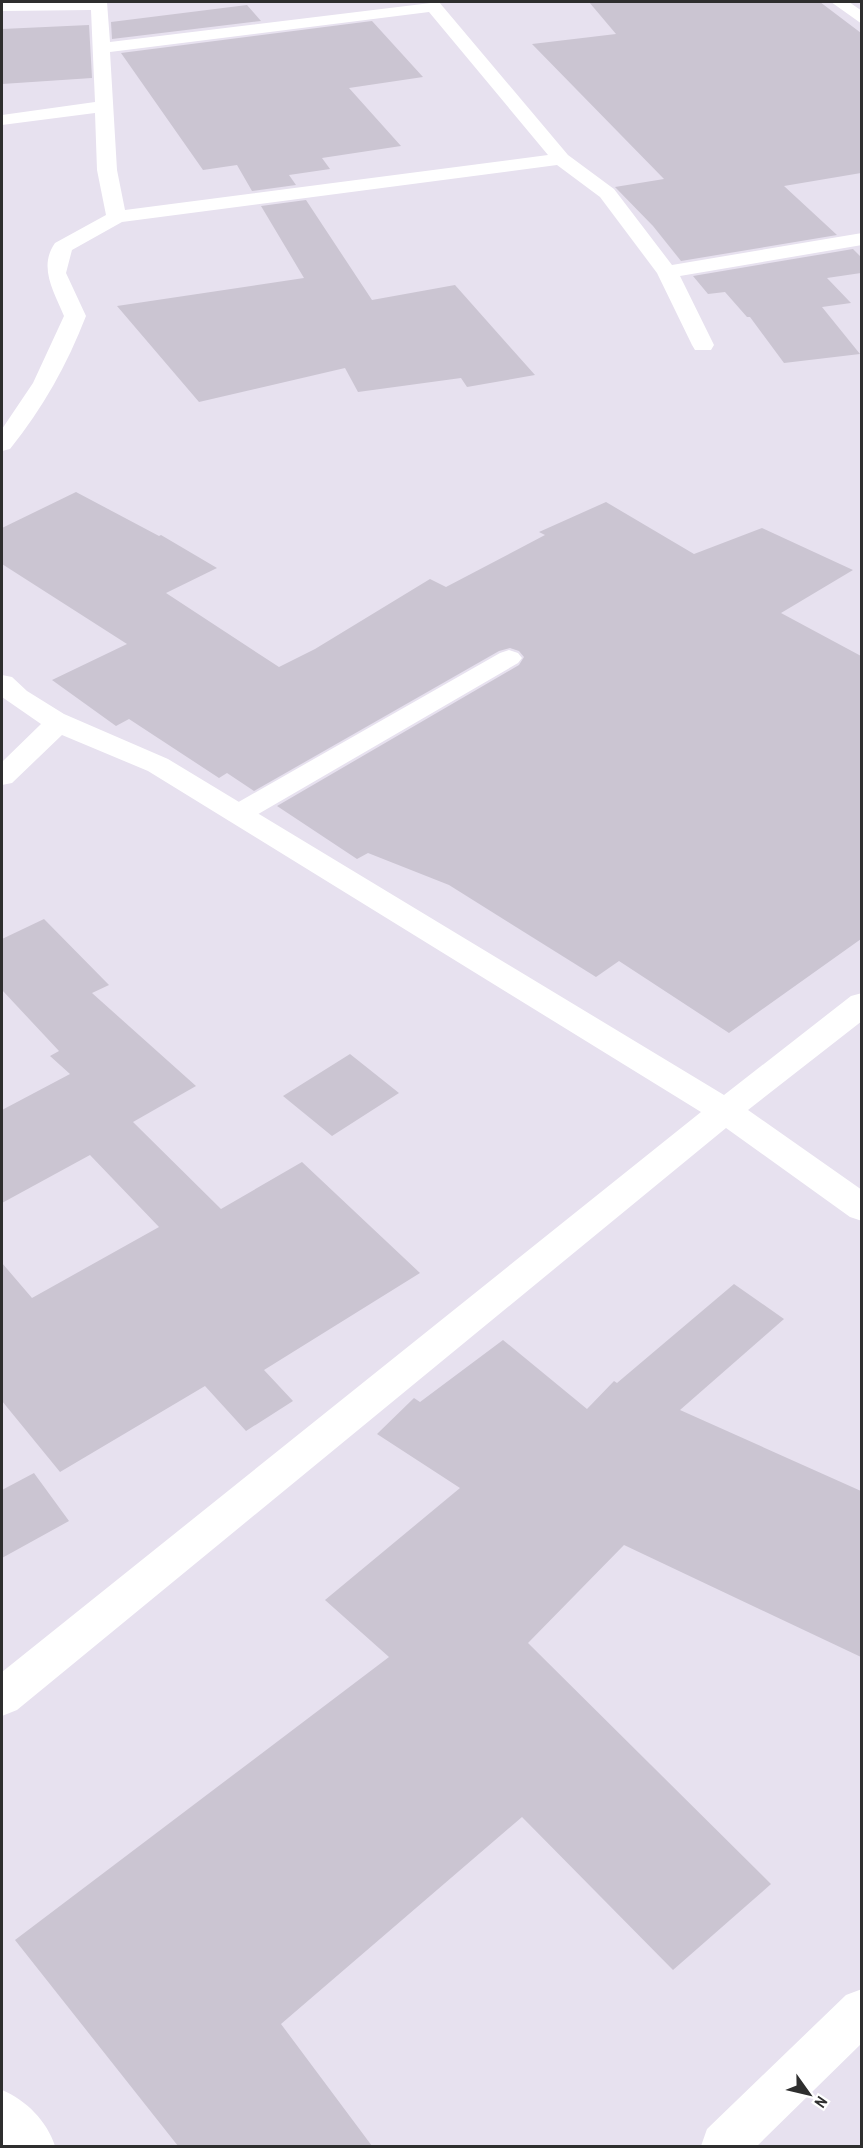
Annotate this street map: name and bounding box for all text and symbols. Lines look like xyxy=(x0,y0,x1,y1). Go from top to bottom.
north arrow xyxy=(779,2064,839,2124)
text: N xyxy=(810,2092,833,2112)

